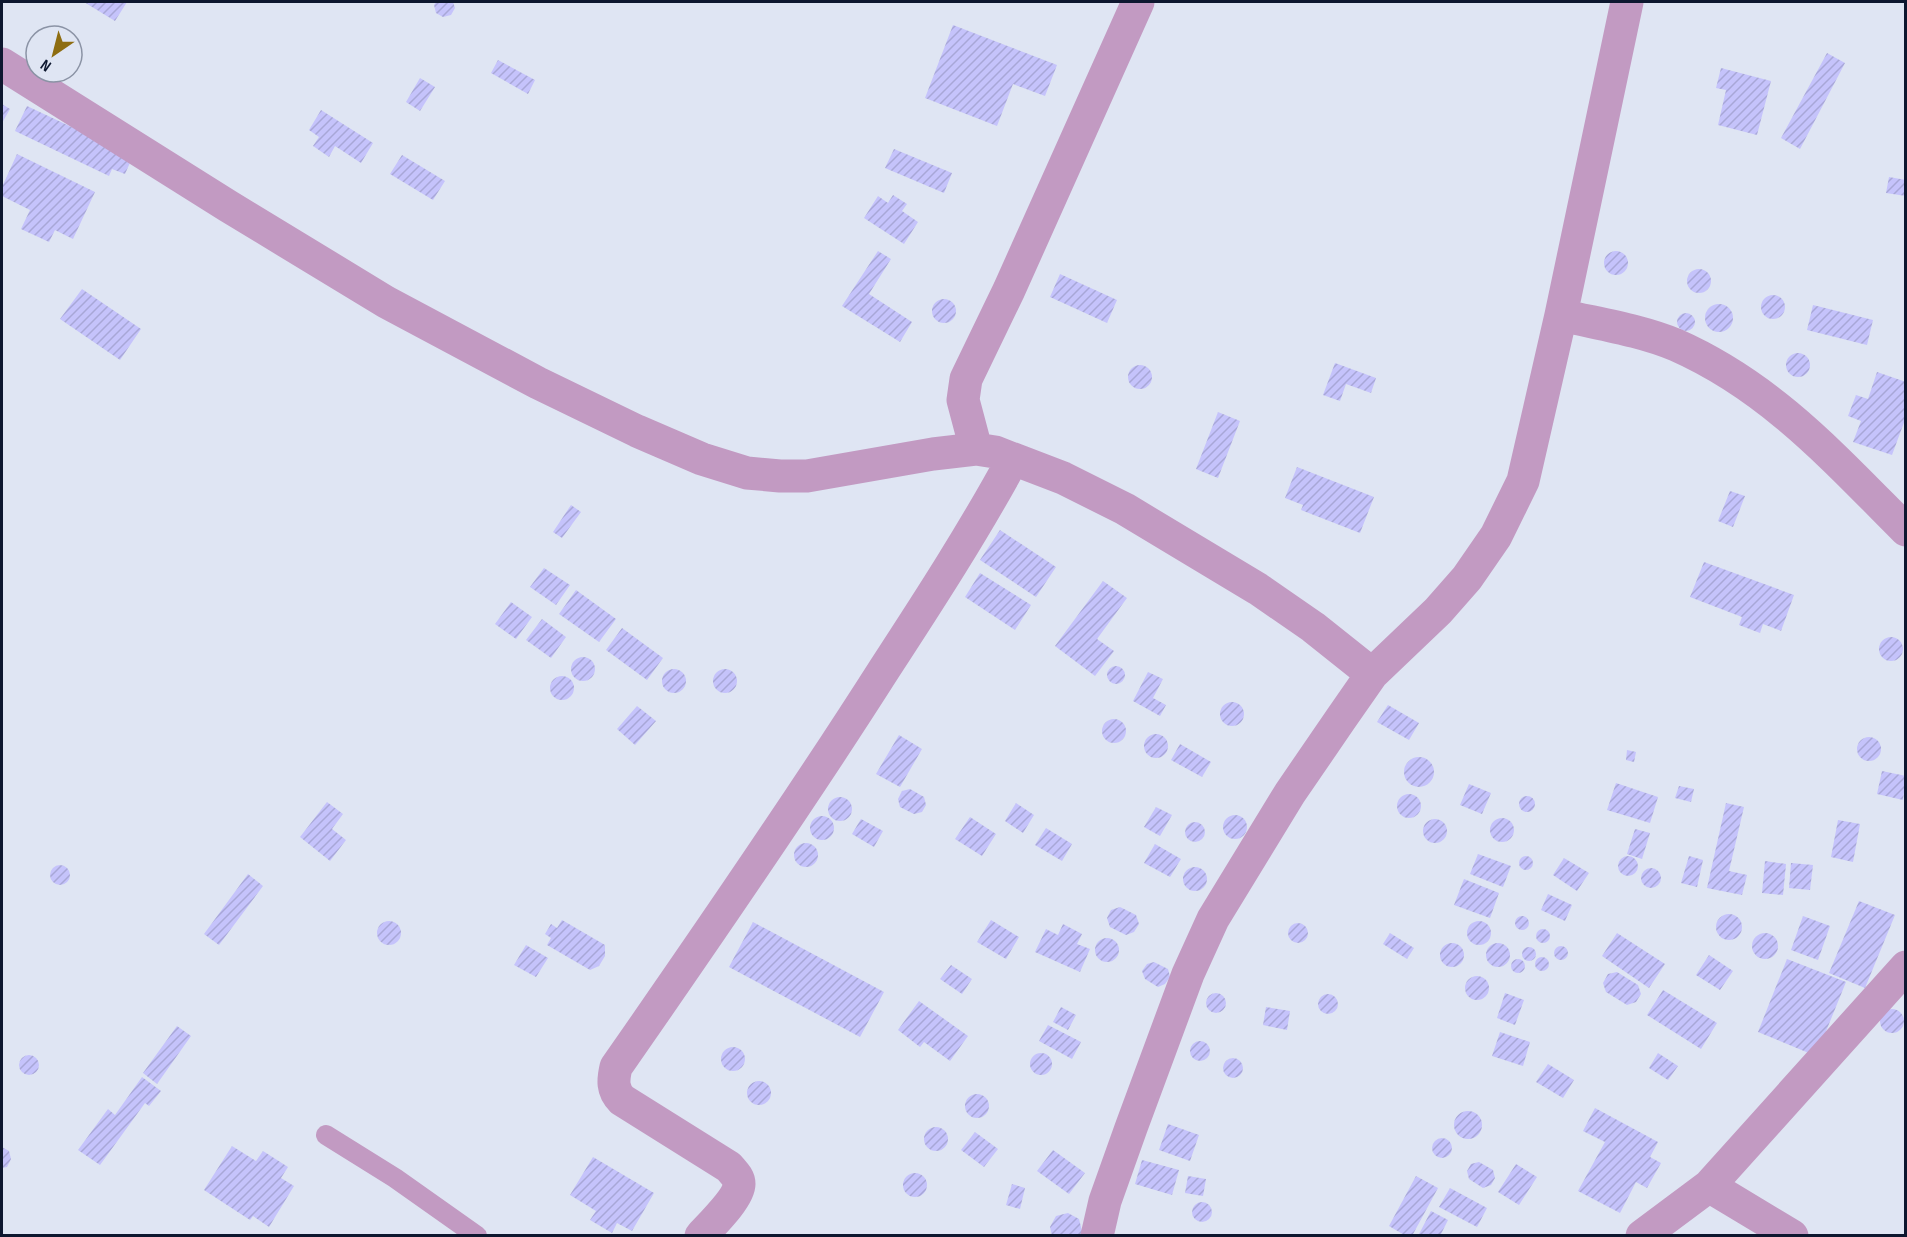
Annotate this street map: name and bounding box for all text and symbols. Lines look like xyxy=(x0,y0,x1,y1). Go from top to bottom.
north arrow xyxy=(24,24,84,84)
text: N xyxy=(37,55,55,75)

